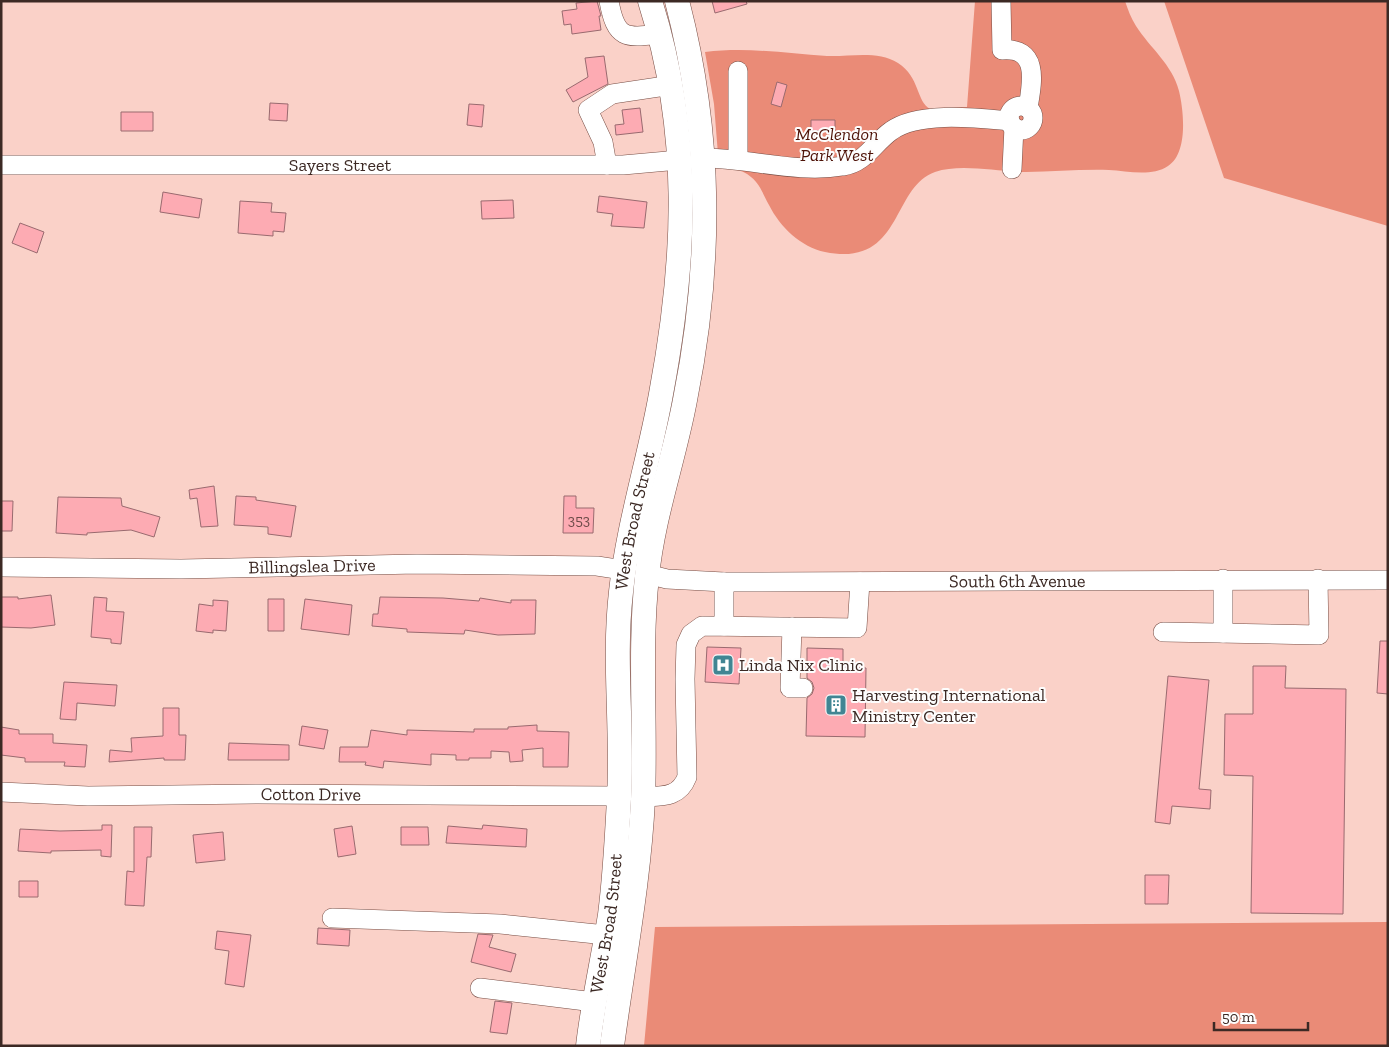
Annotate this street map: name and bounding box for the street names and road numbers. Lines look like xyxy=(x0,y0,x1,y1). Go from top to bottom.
street label: Sayers Street xyxy=(289,154,392,176)
street label: West Broad Street xyxy=(610,449,660,591)
street label: Billingslea Drive xyxy=(248,554,376,579)
street label: South 6th Avenue xyxy=(949,570,1086,592)
street label: Cotton Drive xyxy=(261,783,361,806)
street label: West Broad Street xyxy=(585,853,627,995)

